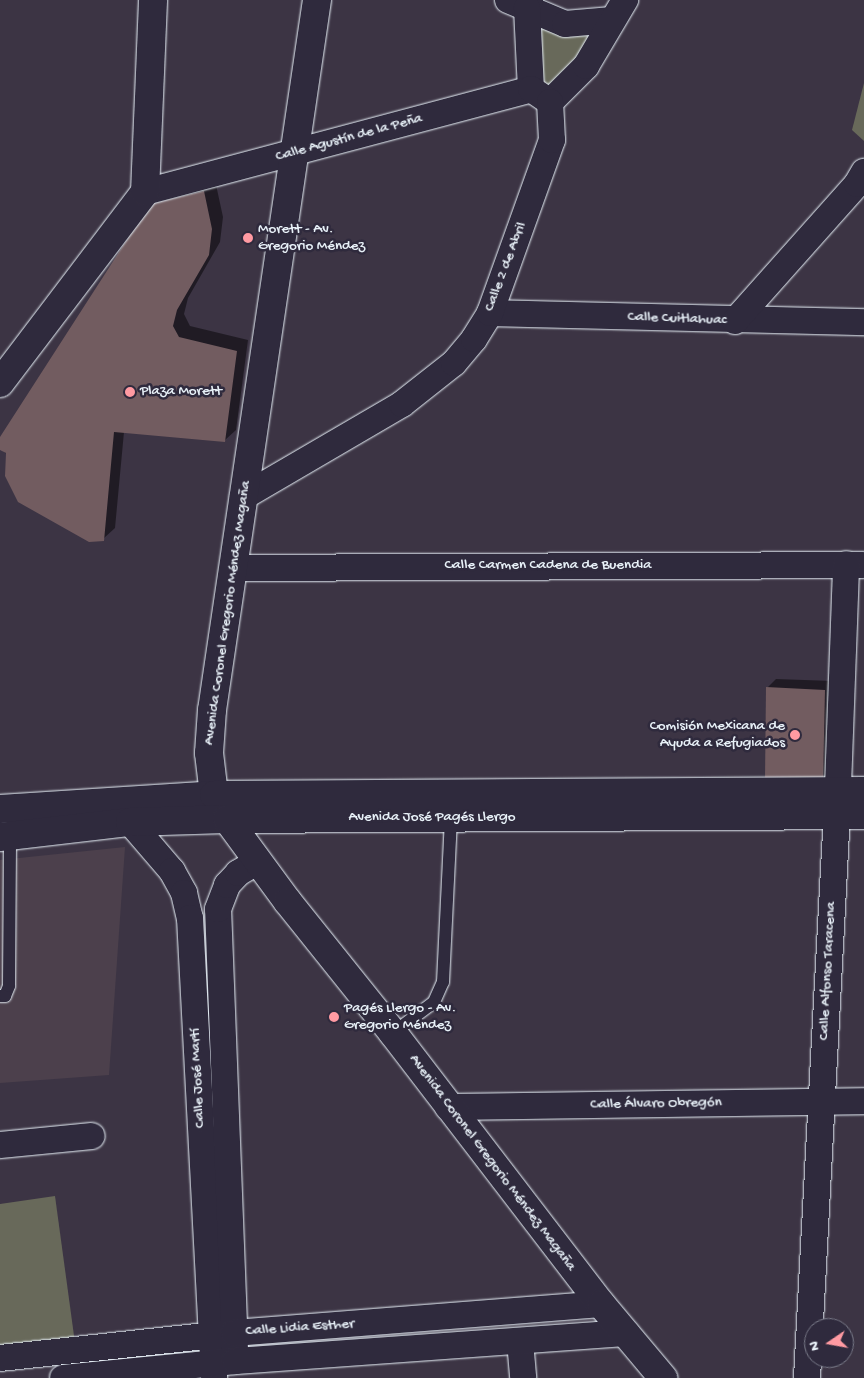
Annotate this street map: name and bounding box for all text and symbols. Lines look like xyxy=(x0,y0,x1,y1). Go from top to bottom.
street label: Calle Agustín de la Peña xyxy=(274,110,424,166)
place label: Morett - Av. Gregorio Méndez xyxy=(258,220,365,255)
street label: Calle 2 de Abril xyxy=(481,220,531,314)
marker: Morett - Av. Gregorio Méndez xyxy=(242,232,254,244)
street label: Calle Cuitlahuac xyxy=(627,308,727,330)
place label: Plaza Morett xyxy=(140,383,222,401)
marker: Plaza Morett xyxy=(124,386,136,398)
street label: Avenida Coronel Gregorio Méndez Magaña xyxy=(201,480,255,746)
street label: Calle Carmen Cadena de Buendia xyxy=(444,557,652,575)
place label: Comisión Mexicana de Ayuda a Refugiados xyxy=(650,717,785,752)
marker: Comisión Mexicana de Ayuda a Refugiados xyxy=(789,729,801,741)
street label: Avenida José Pagés Llergo xyxy=(349,809,515,827)
street label: Calle Alfonso Taracena xyxy=(815,901,841,1041)
place label: Pagés Llergo - Av. Gregorio Méndez xyxy=(344,999,456,1034)
marker: Pagés Llergo - Av. Gregorio Méndez xyxy=(328,1011,340,1023)
street label: Calle José Martí xyxy=(186,1027,210,1129)
street label: Avenida Coronel Gregorio Méndez Magaña xyxy=(405,1051,579,1275)
street label: Calle Álvaro Obregón xyxy=(590,1094,722,1114)
street label: Calle Lidia Esther xyxy=(245,1315,355,1341)
north arrow xyxy=(804,1318,854,1368)
text: N xyxy=(806,1340,824,1352)

